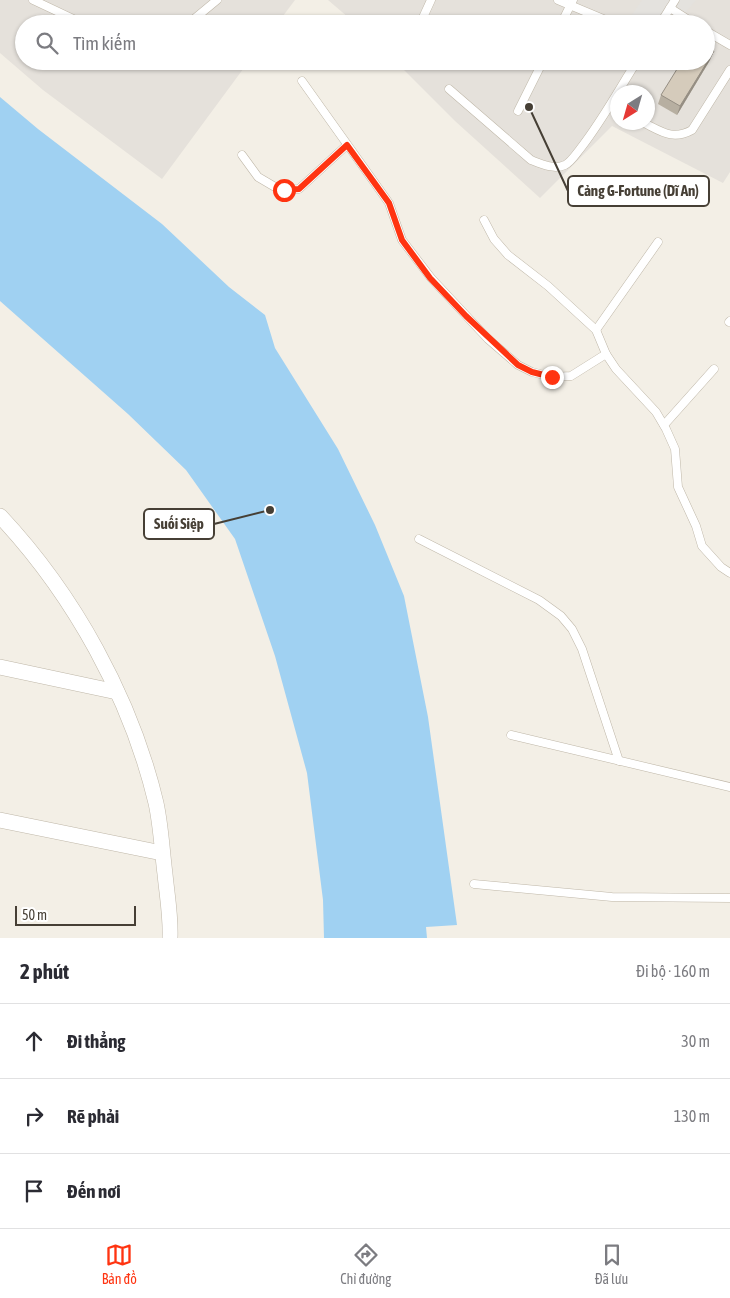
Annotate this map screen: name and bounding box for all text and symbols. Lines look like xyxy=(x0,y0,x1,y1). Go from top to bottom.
search box xyxy=(15,15,715,70)
icon: search xyxy=(33,29,61,57)
text: Tìm kiếm xyxy=(73,32,136,54)
north arrow xyxy=(610,85,655,130)
callout: Cảng G-Fortune (Dĩ An) xyxy=(568,176,709,206)
route start xyxy=(273,179,296,202)
text: Cảng G-Fortune (Dĩ An) xyxy=(577,182,699,199)
route end xyxy=(541,366,564,389)
callout: Suối Siệp xyxy=(144,509,214,539)
text: Suối Siệp xyxy=(154,515,204,532)
scale bar xyxy=(15,903,136,926)
text: 50 m xyxy=(22,907,47,923)
text: 2 phút xyxy=(20,959,69,983)
text: Đi bộ · 160 m xyxy=(636,962,710,980)
icon: ahead xyxy=(20,1027,48,1055)
text: Đi thẳng xyxy=(67,1030,126,1052)
text: 30 m xyxy=(681,1032,710,1050)
icon: right xyxy=(20,1102,48,1130)
text: Rẽ phải xyxy=(67,1105,119,1127)
text: 130 m xyxy=(674,1107,710,1125)
icon: arrive xyxy=(20,1177,48,1205)
text: Đến nơi xyxy=(67,1180,121,1202)
tab: Bản đồ xyxy=(102,1241,137,1287)
tab: Chỉ đường xyxy=(340,1241,391,1287)
tab: Đã lưu xyxy=(595,1241,628,1287)

